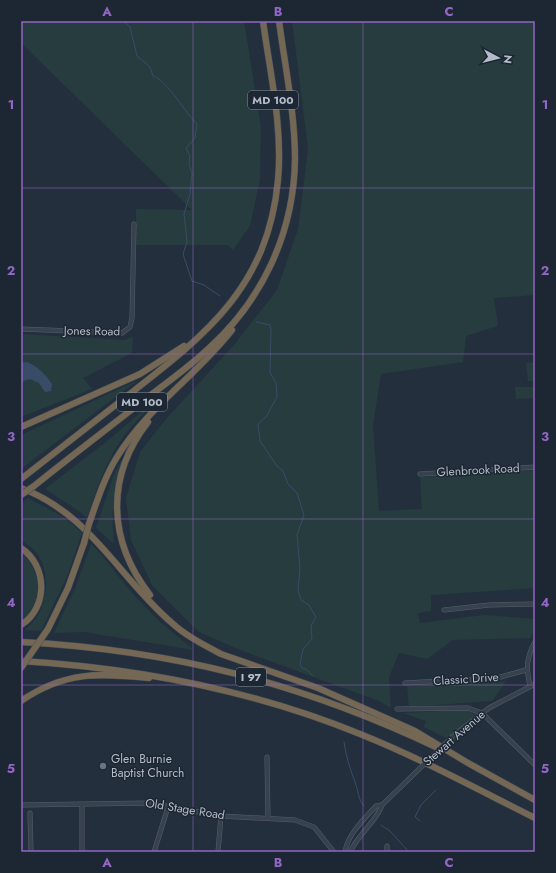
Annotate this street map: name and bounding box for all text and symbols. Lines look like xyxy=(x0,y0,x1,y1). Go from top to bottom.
text: A xyxy=(101,2,112,21)
text: B xyxy=(274,2,283,21)
text: C xyxy=(444,2,454,21)
north arrow xyxy=(478,38,518,78)
text: N xyxy=(499,54,516,65)
road number: MD 100 xyxy=(248,91,298,109)
text: 1 xyxy=(8,95,14,114)
text: 1 xyxy=(542,95,548,114)
text: 2 xyxy=(7,261,15,280)
text: 2 xyxy=(541,261,549,280)
street label: Jones Road xyxy=(62,321,120,340)
road number: MD 100 xyxy=(117,393,167,411)
text: 3 xyxy=(7,427,15,446)
text: 3 xyxy=(541,427,549,446)
street label: Glenbrook Road xyxy=(436,459,520,481)
text: 4 xyxy=(6,593,16,612)
text: 4 xyxy=(540,593,550,612)
road number: I 97 xyxy=(236,668,266,686)
street label: Classic Drive xyxy=(433,668,499,690)
street label: Stewart Avenue xyxy=(419,706,489,770)
place label: Glen Burnie Baptist Church xyxy=(111,750,184,782)
text: 5 xyxy=(7,759,15,778)
text: 5 xyxy=(541,759,549,778)
marker: Glen Burnie Baptist Church xyxy=(98,761,108,771)
street label: Old Stage Road xyxy=(144,794,226,824)
text: A xyxy=(101,853,112,872)
text: B xyxy=(274,853,283,872)
text: C xyxy=(444,853,454,872)

